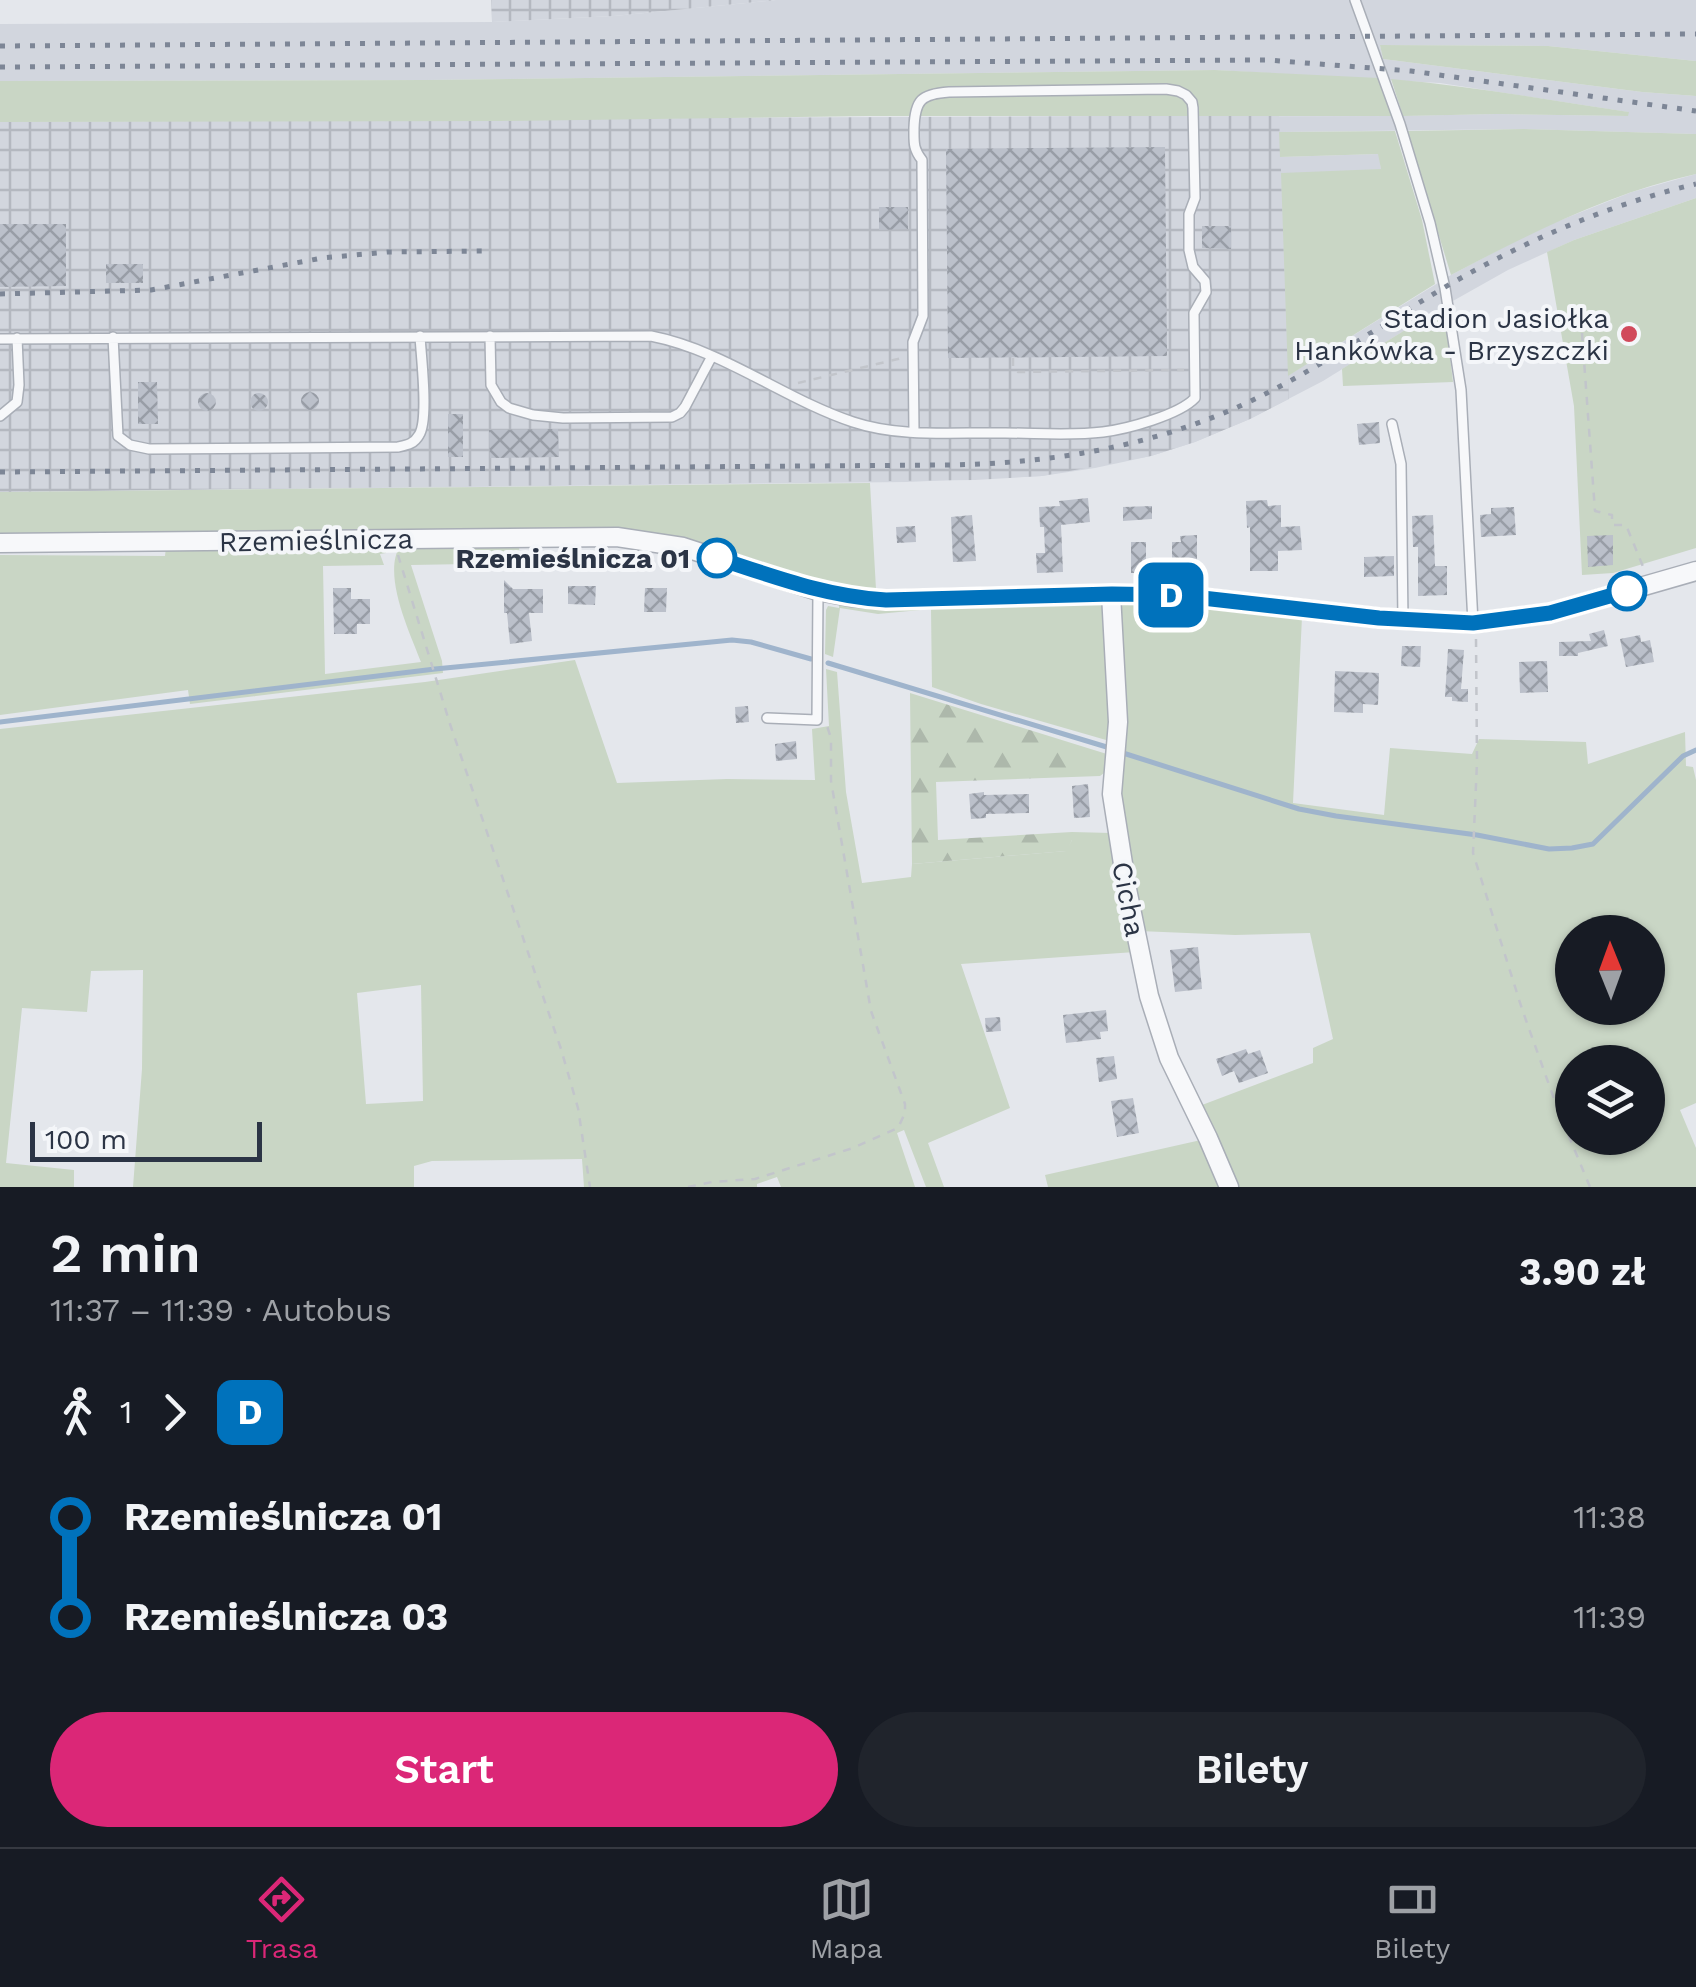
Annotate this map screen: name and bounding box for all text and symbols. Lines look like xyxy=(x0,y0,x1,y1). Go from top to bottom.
place label: Stadion Jasiołka Hankówka - Brzyszczki xyxy=(1294,302,1609,367)
marker: Stadion Jasiołka Hankówka - Brzyszczki xyxy=(1618,323,1640,345)
street label: Rzemieślnicza xyxy=(219,522,414,559)
marker: Rzemieślnicza 01 xyxy=(698,539,736,577)
place label: Rzemieślnicza 01 xyxy=(455,542,690,575)
line badge: D xyxy=(1138,562,1204,628)
unlabelled marker xyxy=(1608,572,1646,610)
text: D xyxy=(1158,574,1184,616)
street label: Cicha xyxy=(1105,859,1152,939)
north arrow xyxy=(1555,915,1665,1025)
map controls xyxy=(1555,915,1665,1155)
button: layers xyxy=(1555,1045,1665,1155)
scale bar xyxy=(30,1117,262,1162)
text: 100 m xyxy=(45,1123,127,1156)
text: 2 min xyxy=(50,1221,201,1285)
text: 3.90 zł xyxy=(1519,1250,1646,1294)
text: 11:37 – 11:39 · Autobus xyxy=(50,1291,392,1329)
icon: walk xyxy=(50,1385,105,1440)
icon: forward xyxy=(147,1385,202,1440)
text: D xyxy=(237,1391,263,1433)
text: 1 xyxy=(120,1393,132,1431)
text: Rzemieślnicza 01 xyxy=(124,1495,442,1539)
text: 11:38 xyxy=(1573,1498,1646,1536)
text: Rzemieślnicza 03 xyxy=(124,1595,448,1639)
text: 11:39 xyxy=(1573,1598,1646,1636)
button: Start xyxy=(50,1712,838,1827)
button: Bilety xyxy=(858,1712,1646,1827)
tab: Trasa xyxy=(246,1872,318,1965)
tab: Mapa xyxy=(810,1872,883,1965)
tab: Bilety xyxy=(1374,1872,1450,1965)

